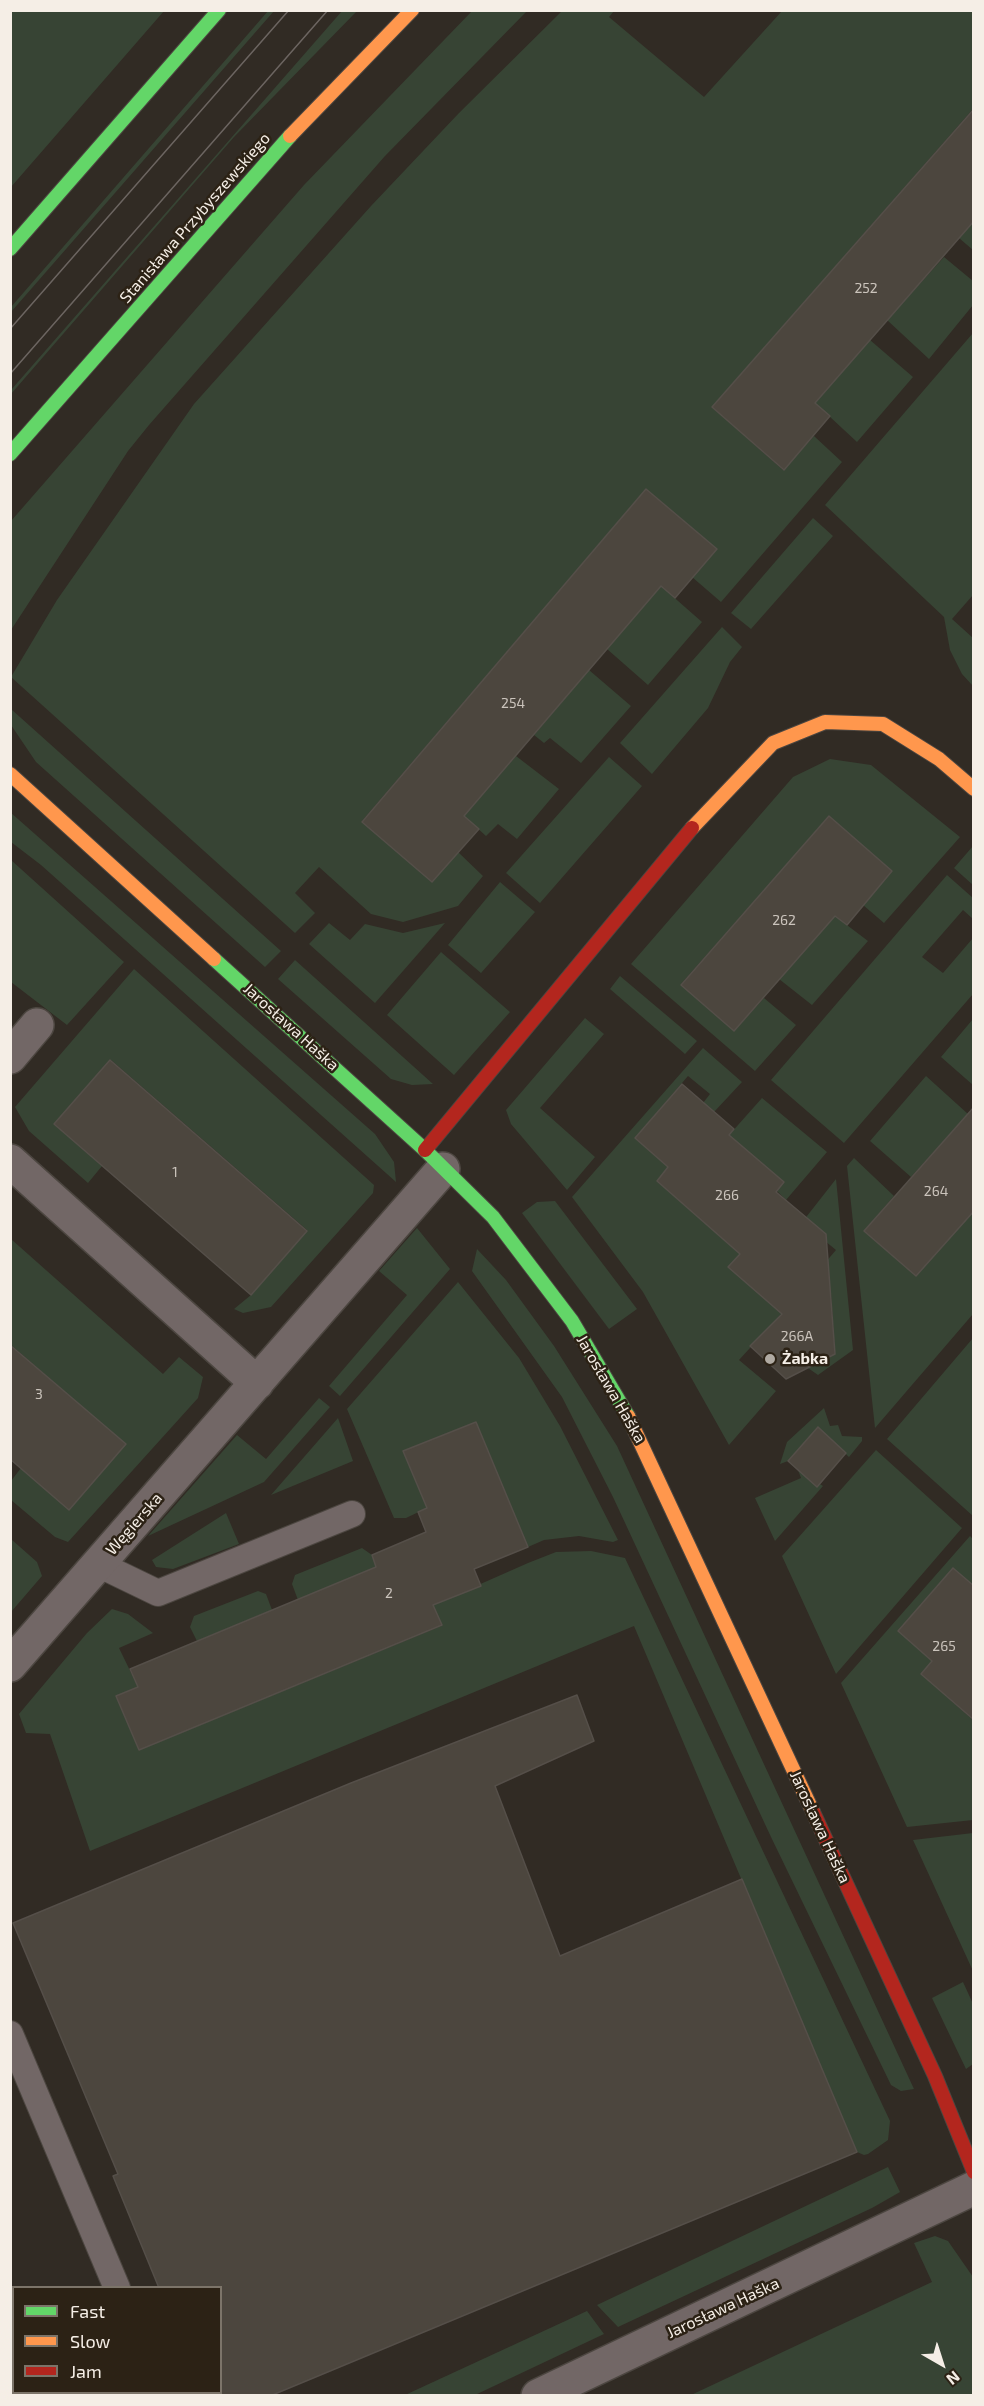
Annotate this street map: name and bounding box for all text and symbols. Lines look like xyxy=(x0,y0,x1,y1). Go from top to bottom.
street label: Stanisława Przybyszewskiego xyxy=(116,129,274,307)
house number: 252 xyxy=(854,280,878,296)
house number: 254 xyxy=(501,695,525,711)
house number: 262 xyxy=(772,912,796,928)
street label: Jarosława Haška xyxy=(239,979,343,1075)
house number: 1 xyxy=(172,1164,178,1180)
house number: 264 xyxy=(924,1183,948,1199)
house number: 266 xyxy=(715,1187,739,1203)
house number: 266A xyxy=(781,1328,813,1344)
street label: Jarosława Haška xyxy=(572,1332,650,1446)
place label: Żabka xyxy=(782,1349,828,1369)
marker: Żabka xyxy=(763,1352,777,1366)
house number: 3 xyxy=(35,1386,43,1402)
street label: Węgierska xyxy=(102,1489,166,1559)
house number: 2 xyxy=(385,1585,393,1601)
house number: 265 xyxy=(932,1638,956,1654)
street label: Jarosława Haška xyxy=(786,1768,854,1886)
street label: Jarosława Haška xyxy=(664,2274,782,2342)
legend xyxy=(12,2286,222,2394)
text: Fast xyxy=(70,2300,105,2322)
text: Slow xyxy=(70,2330,110,2352)
north arrow xyxy=(912,2334,972,2394)
text: Jam xyxy=(70,2360,102,2382)
text: N xyxy=(943,2367,964,2389)

